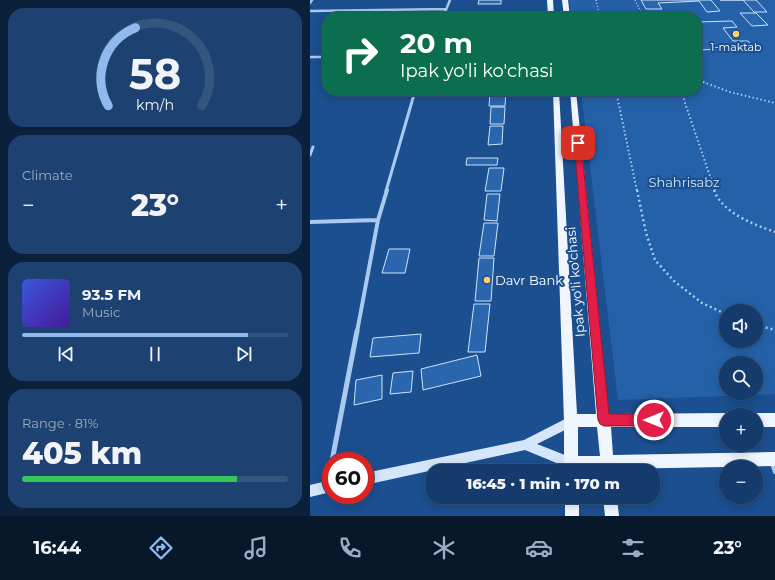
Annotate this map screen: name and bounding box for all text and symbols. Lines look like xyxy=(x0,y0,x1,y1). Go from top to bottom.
text: 20 m xyxy=(400,26,473,60)
icon: right xyxy=(334,28,386,80)
marker: 1-maktab xyxy=(731,29,741,39)
place label: 1-maktab xyxy=(710,40,762,54)
text: 58 xyxy=(129,48,181,98)
text: Ipak yo'li ko'chasi xyxy=(400,60,553,82)
text: km/h xyxy=(136,95,174,113)
pin xyxy=(561,126,595,160)
icon: arrive xyxy=(567,132,589,154)
text: Climate xyxy=(22,167,73,183)
park label: Shahrisabz xyxy=(648,174,720,190)
text: 23° xyxy=(131,187,179,224)
text: − xyxy=(22,192,35,219)
text: + xyxy=(275,192,288,219)
street label: Ipak yo'li ko'chasi xyxy=(562,226,588,338)
place label: Davr Bank xyxy=(495,272,563,288)
marker: Davr Bank xyxy=(482,275,492,285)
text: 93.5 FM xyxy=(82,285,141,304)
text: Music xyxy=(82,304,120,320)
map controls xyxy=(719,304,763,504)
button: sound xyxy=(719,304,763,348)
icon: previous xyxy=(55,343,77,365)
icon: pause xyxy=(144,343,166,365)
icon: next xyxy=(233,343,255,365)
button: search xyxy=(719,356,763,400)
position arrow xyxy=(633,399,675,441)
button: + xyxy=(719,408,763,452)
text: Range · 81% xyxy=(22,415,98,431)
text: 405 km xyxy=(22,435,142,472)
speed limit sign: 60 xyxy=(322,452,374,504)
button: − xyxy=(719,460,763,504)
text: 16:45 · 1 min · 170 m xyxy=(466,474,620,493)
icon: directions xyxy=(147,534,175,562)
icon: music xyxy=(242,534,270,562)
icon: phone xyxy=(336,534,364,562)
icon: climate xyxy=(430,534,458,562)
icon: car xyxy=(525,534,553,562)
icon: filters xyxy=(619,534,647,562)
text: 16:44 xyxy=(33,537,81,559)
text: 23° xyxy=(713,537,742,559)

